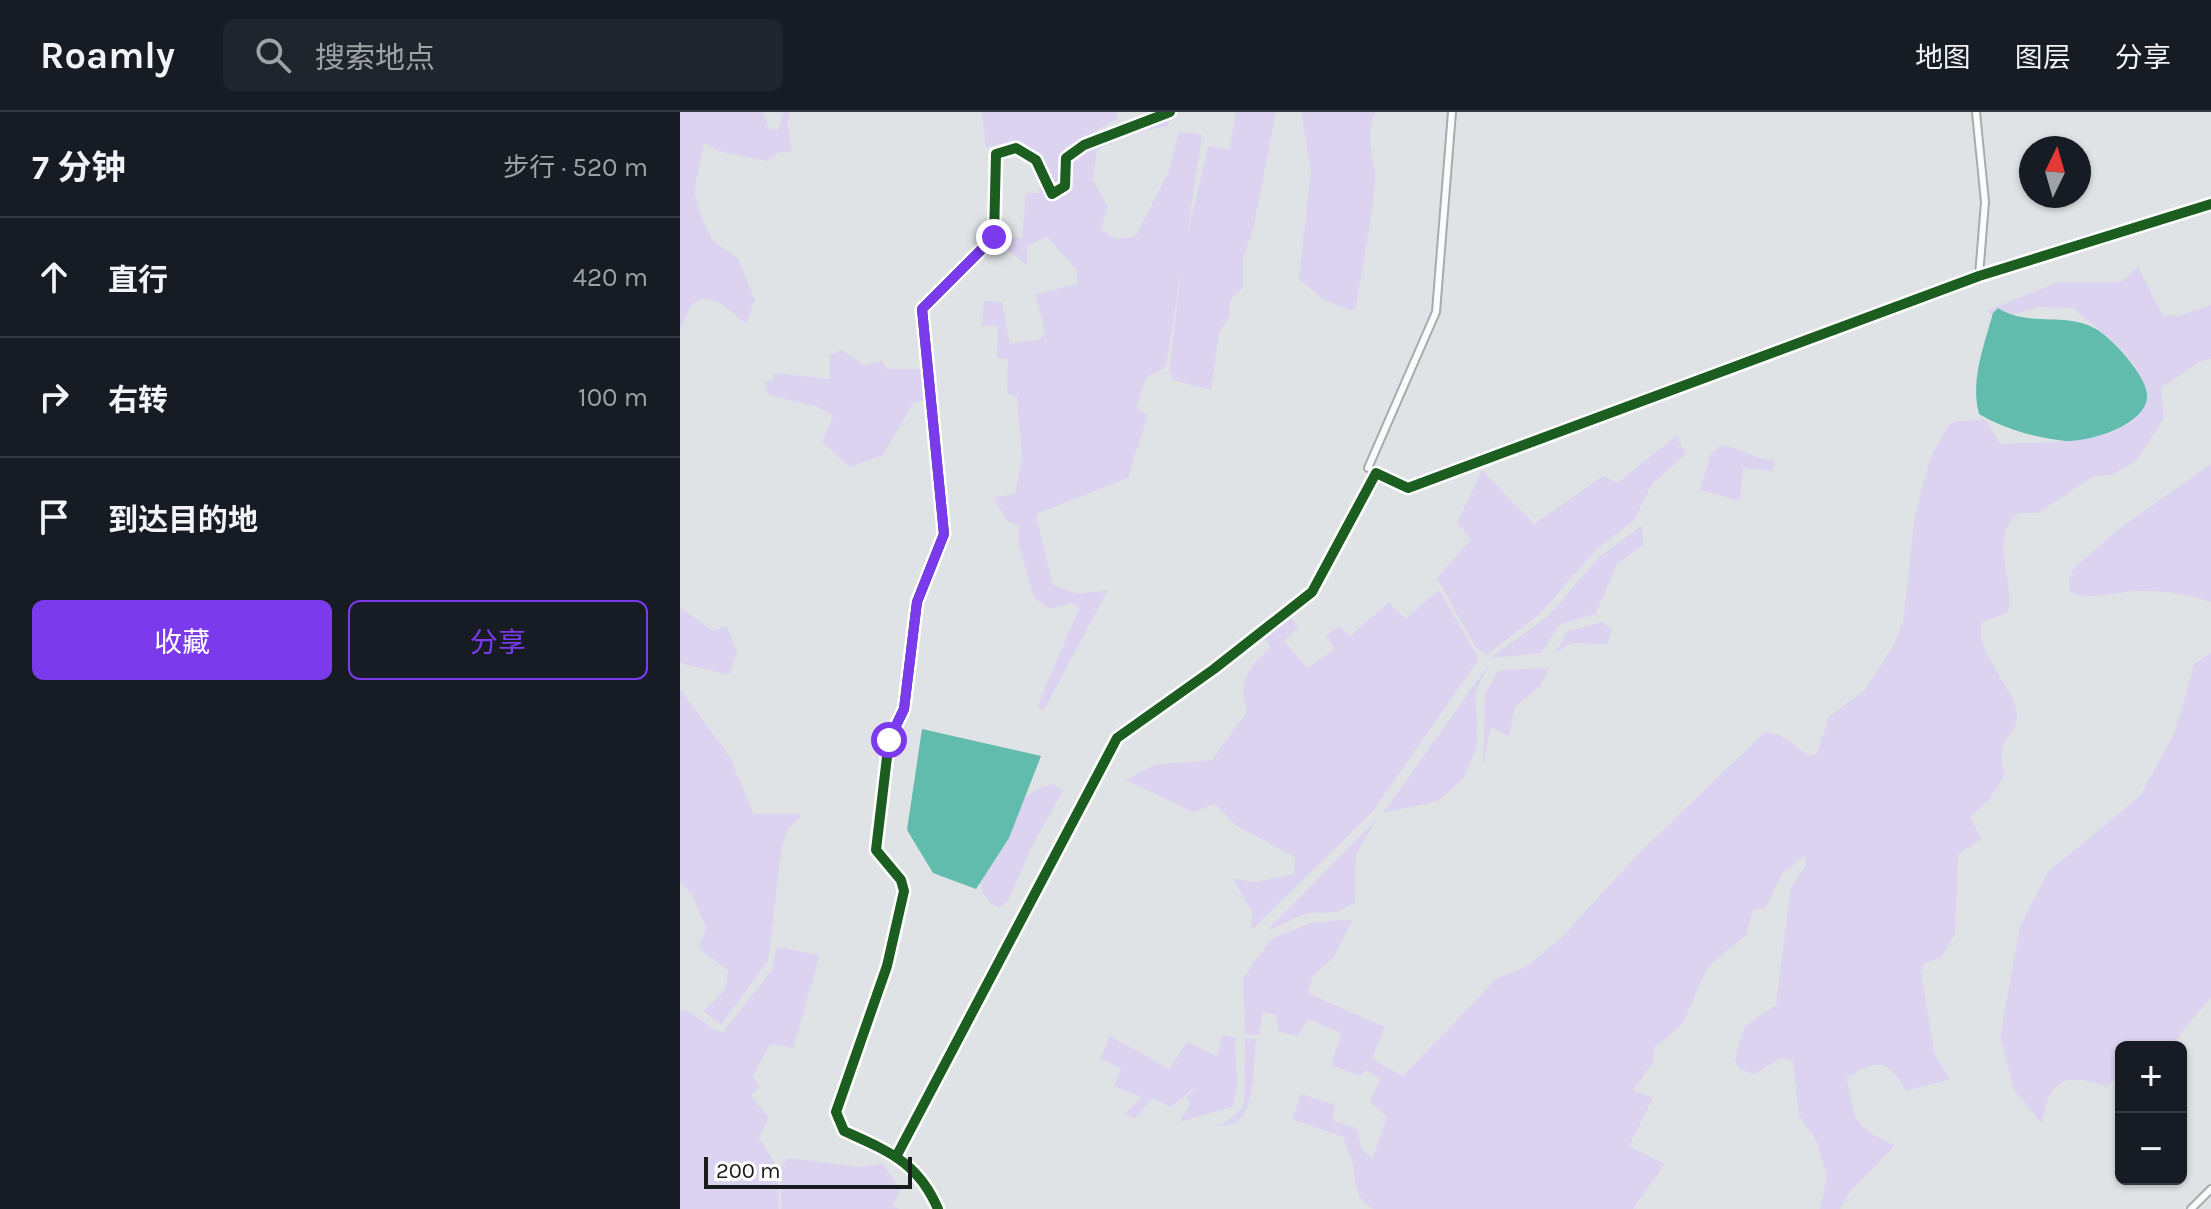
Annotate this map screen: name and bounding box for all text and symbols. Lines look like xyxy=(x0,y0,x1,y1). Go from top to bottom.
search box xyxy=(223,19,783,91)
text: Roamly xyxy=(40,33,175,78)
icon: search xyxy=(251,33,295,77)
text: 搜索地点 xyxy=(315,40,435,76)
text: 地图 xyxy=(1915,41,1971,74)
text: 图层 xyxy=(2015,41,2071,74)
text: 分享 xyxy=(2115,41,2171,74)
north arrow xyxy=(2019,136,2091,208)
text: 7 分钟 xyxy=(32,148,126,188)
text: 步行 · 520 m xyxy=(503,152,648,183)
route end xyxy=(976,219,1012,255)
icon: ahead xyxy=(32,255,76,299)
text: 直行 xyxy=(108,262,168,298)
text: 420 m xyxy=(572,262,648,293)
icon: right xyxy=(32,375,76,419)
text: 右转 xyxy=(108,382,168,418)
text: 100 m xyxy=(578,382,648,413)
icon: arrive xyxy=(32,495,76,539)
text: 到达目的地 xyxy=(108,502,258,538)
button: 收藏 xyxy=(32,600,332,680)
button: 分享 xyxy=(348,600,648,680)
route start xyxy=(871,722,907,758)
map controls xyxy=(2115,1041,2187,1185)
button: + xyxy=(2115,1041,2187,1113)
button: − xyxy=(2115,1113,2187,1185)
scale bar xyxy=(704,1153,912,1189)
text: 200 m xyxy=(716,1158,781,1184)

